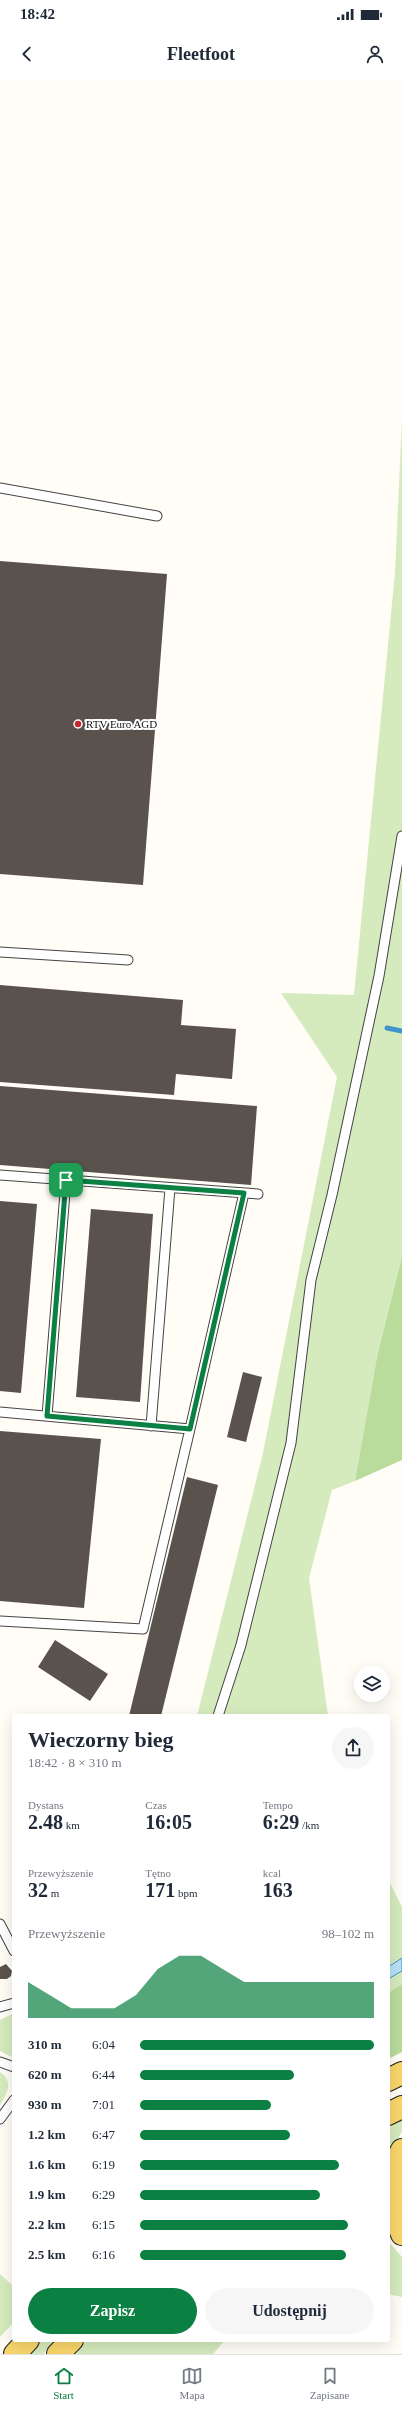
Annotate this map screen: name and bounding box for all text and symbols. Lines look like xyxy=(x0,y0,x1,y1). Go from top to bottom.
text: 18:42 xyxy=(20,6,55,22)
icon: back xyxy=(16,43,38,65)
icon: person xyxy=(364,43,386,65)
text: Fleetfoot xyxy=(167,44,235,64)
place label: RTV Euro AGD xyxy=(86,718,157,730)
marker: RTV Euro AGD xyxy=(73,719,83,729)
pin xyxy=(49,1163,83,1197)
icon: arrive xyxy=(55,1169,77,1191)
map controls xyxy=(354,1666,390,1702)
button: layers xyxy=(354,1666,390,1702)
text: Wieczorny bieg xyxy=(28,1727,174,1752)
button: share xyxy=(332,1727,374,1769)
text: 18:42 · 8 × 310 m xyxy=(28,1755,122,1770)
text: Dystans xyxy=(28,1799,63,1811)
text: Czas xyxy=(145,1799,167,1811)
text: Tempo xyxy=(263,1799,293,1811)
text: 2.48 xyxy=(28,1811,63,1833)
text: 16:05 xyxy=(145,1811,192,1833)
text: 6:29 xyxy=(263,1811,299,1833)
text: km xyxy=(63,1819,80,1831)
text: /km xyxy=(299,1819,319,1831)
text: Przewyższenie xyxy=(28,1867,93,1879)
text: Tętno xyxy=(145,1867,171,1879)
text: kcal xyxy=(263,1867,281,1879)
text: 32 xyxy=(28,1879,48,1901)
text: 171 xyxy=(145,1879,175,1901)
text: 163 xyxy=(263,1879,293,1901)
text: m xyxy=(48,1887,59,1899)
text: bpm xyxy=(175,1887,198,1899)
text: Przewyższenie xyxy=(28,1926,105,1941)
text: 98–102 m xyxy=(322,1926,374,1941)
text: 310 m xyxy=(28,2037,62,2052)
text: 6:04 xyxy=(92,2037,115,2052)
text: 620 m xyxy=(28,2067,62,2082)
text: 6:44 xyxy=(92,2067,115,2082)
text: 930 m xyxy=(28,2097,62,2112)
text: 7:01 xyxy=(92,2097,115,2112)
text: 1.2 km xyxy=(28,2127,66,2142)
text: 6:47 xyxy=(92,2127,115,2142)
text: 1.6 km xyxy=(28,2157,66,2172)
text: 6:19 xyxy=(92,2157,115,2172)
text: 1.9 km xyxy=(28,2187,66,2202)
text: 6:29 xyxy=(92,2187,115,2202)
text: 2.2 km xyxy=(28,2217,66,2232)
text: 6:15 xyxy=(92,2217,115,2232)
text: 2.5 km xyxy=(28,2247,66,2262)
text: 6:16 xyxy=(92,2247,115,2262)
button: Zapisz xyxy=(28,2288,197,2334)
button: Udostępnij xyxy=(205,2288,374,2334)
tab: Start xyxy=(53,2365,75,2401)
tab: Mapa xyxy=(180,2365,205,2401)
tab: Zapisane xyxy=(310,2365,349,2401)

